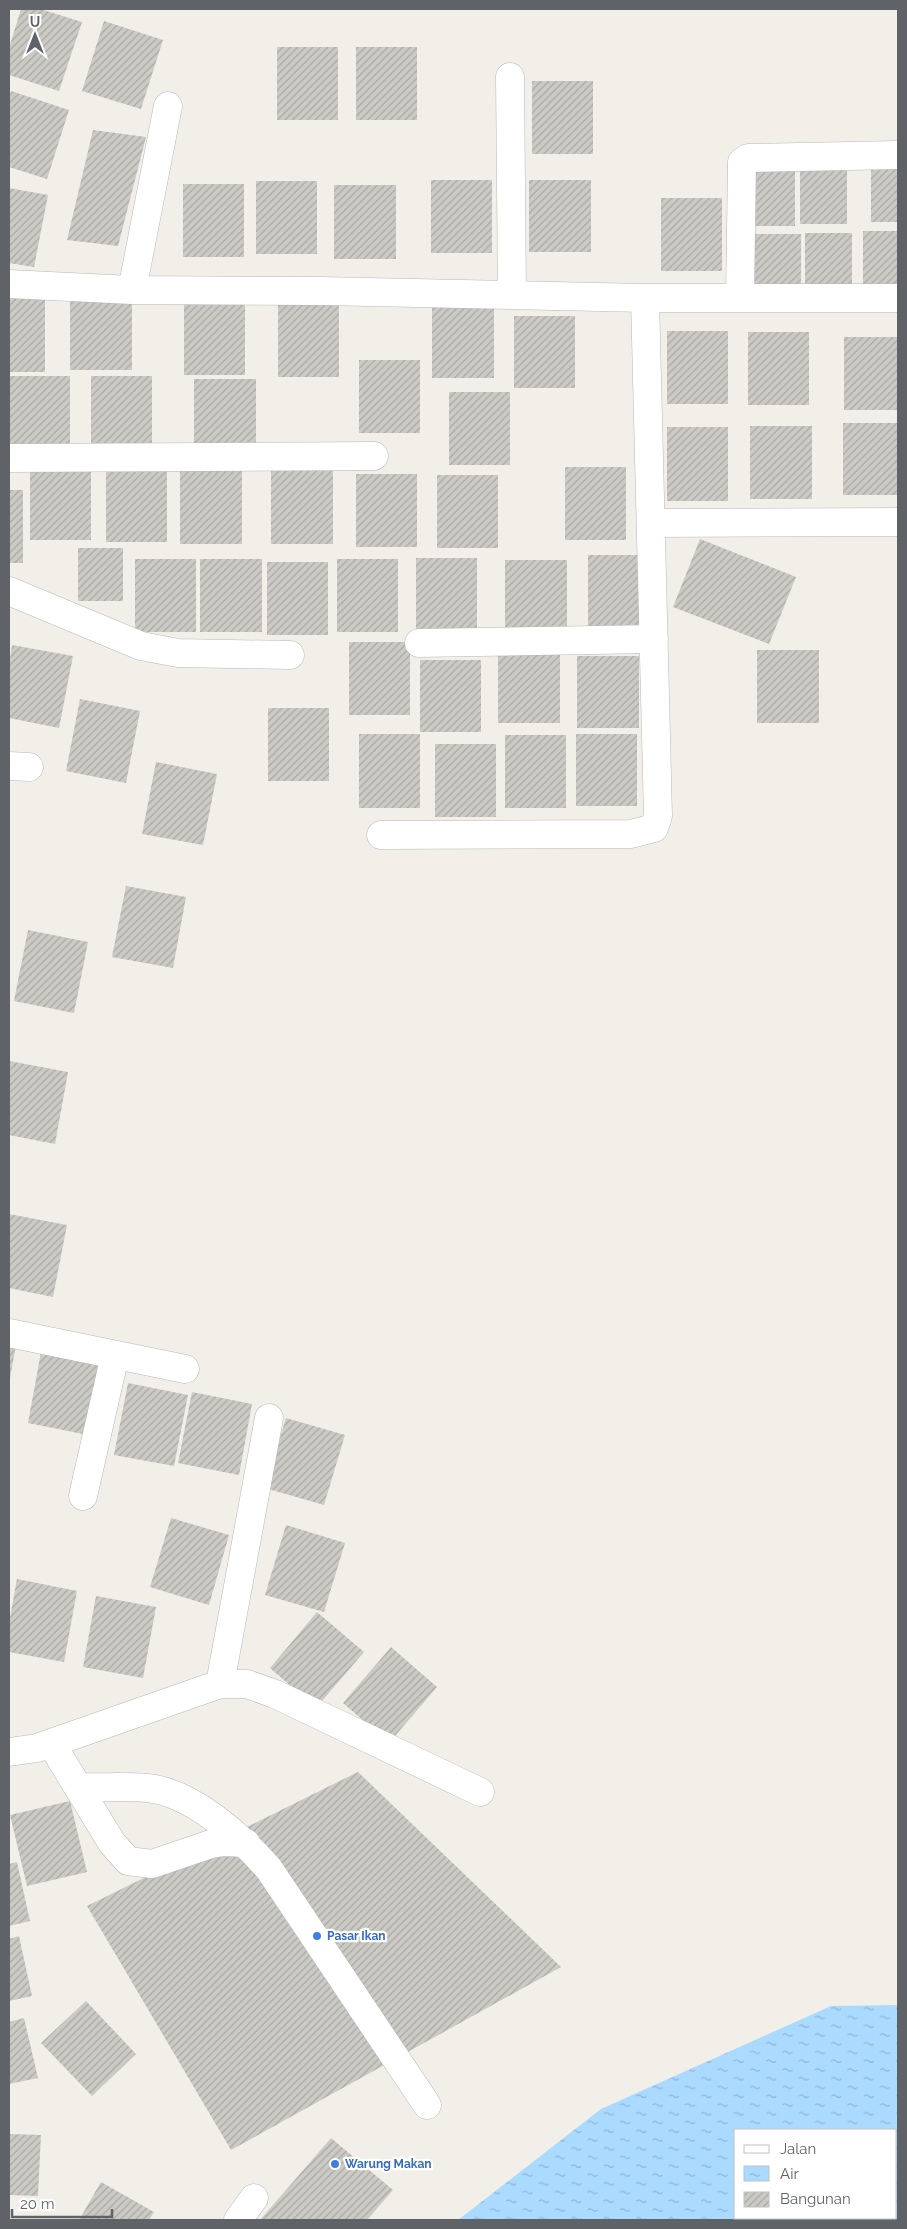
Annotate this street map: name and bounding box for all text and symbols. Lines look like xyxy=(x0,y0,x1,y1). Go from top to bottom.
north arrow xyxy=(10,10,60,60)
text: U xyxy=(30,14,40,30)
place label: Pasar Ikan xyxy=(327,1929,386,1943)
marker: Pasar Ikan xyxy=(311,1930,323,1942)
legend xyxy=(734,2129,897,2219)
text: Jalan xyxy=(780,2140,816,2158)
place label: Warung Makan xyxy=(345,2157,432,2171)
marker: Warung Makan xyxy=(329,2158,341,2170)
text: Air xyxy=(780,2165,799,2183)
scale bar xyxy=(12,2186,112,2218)
text: Bangunan xyxy=(780,2190,851,2208)
text: 20 m xyxy=(20,2195,55,2213)

